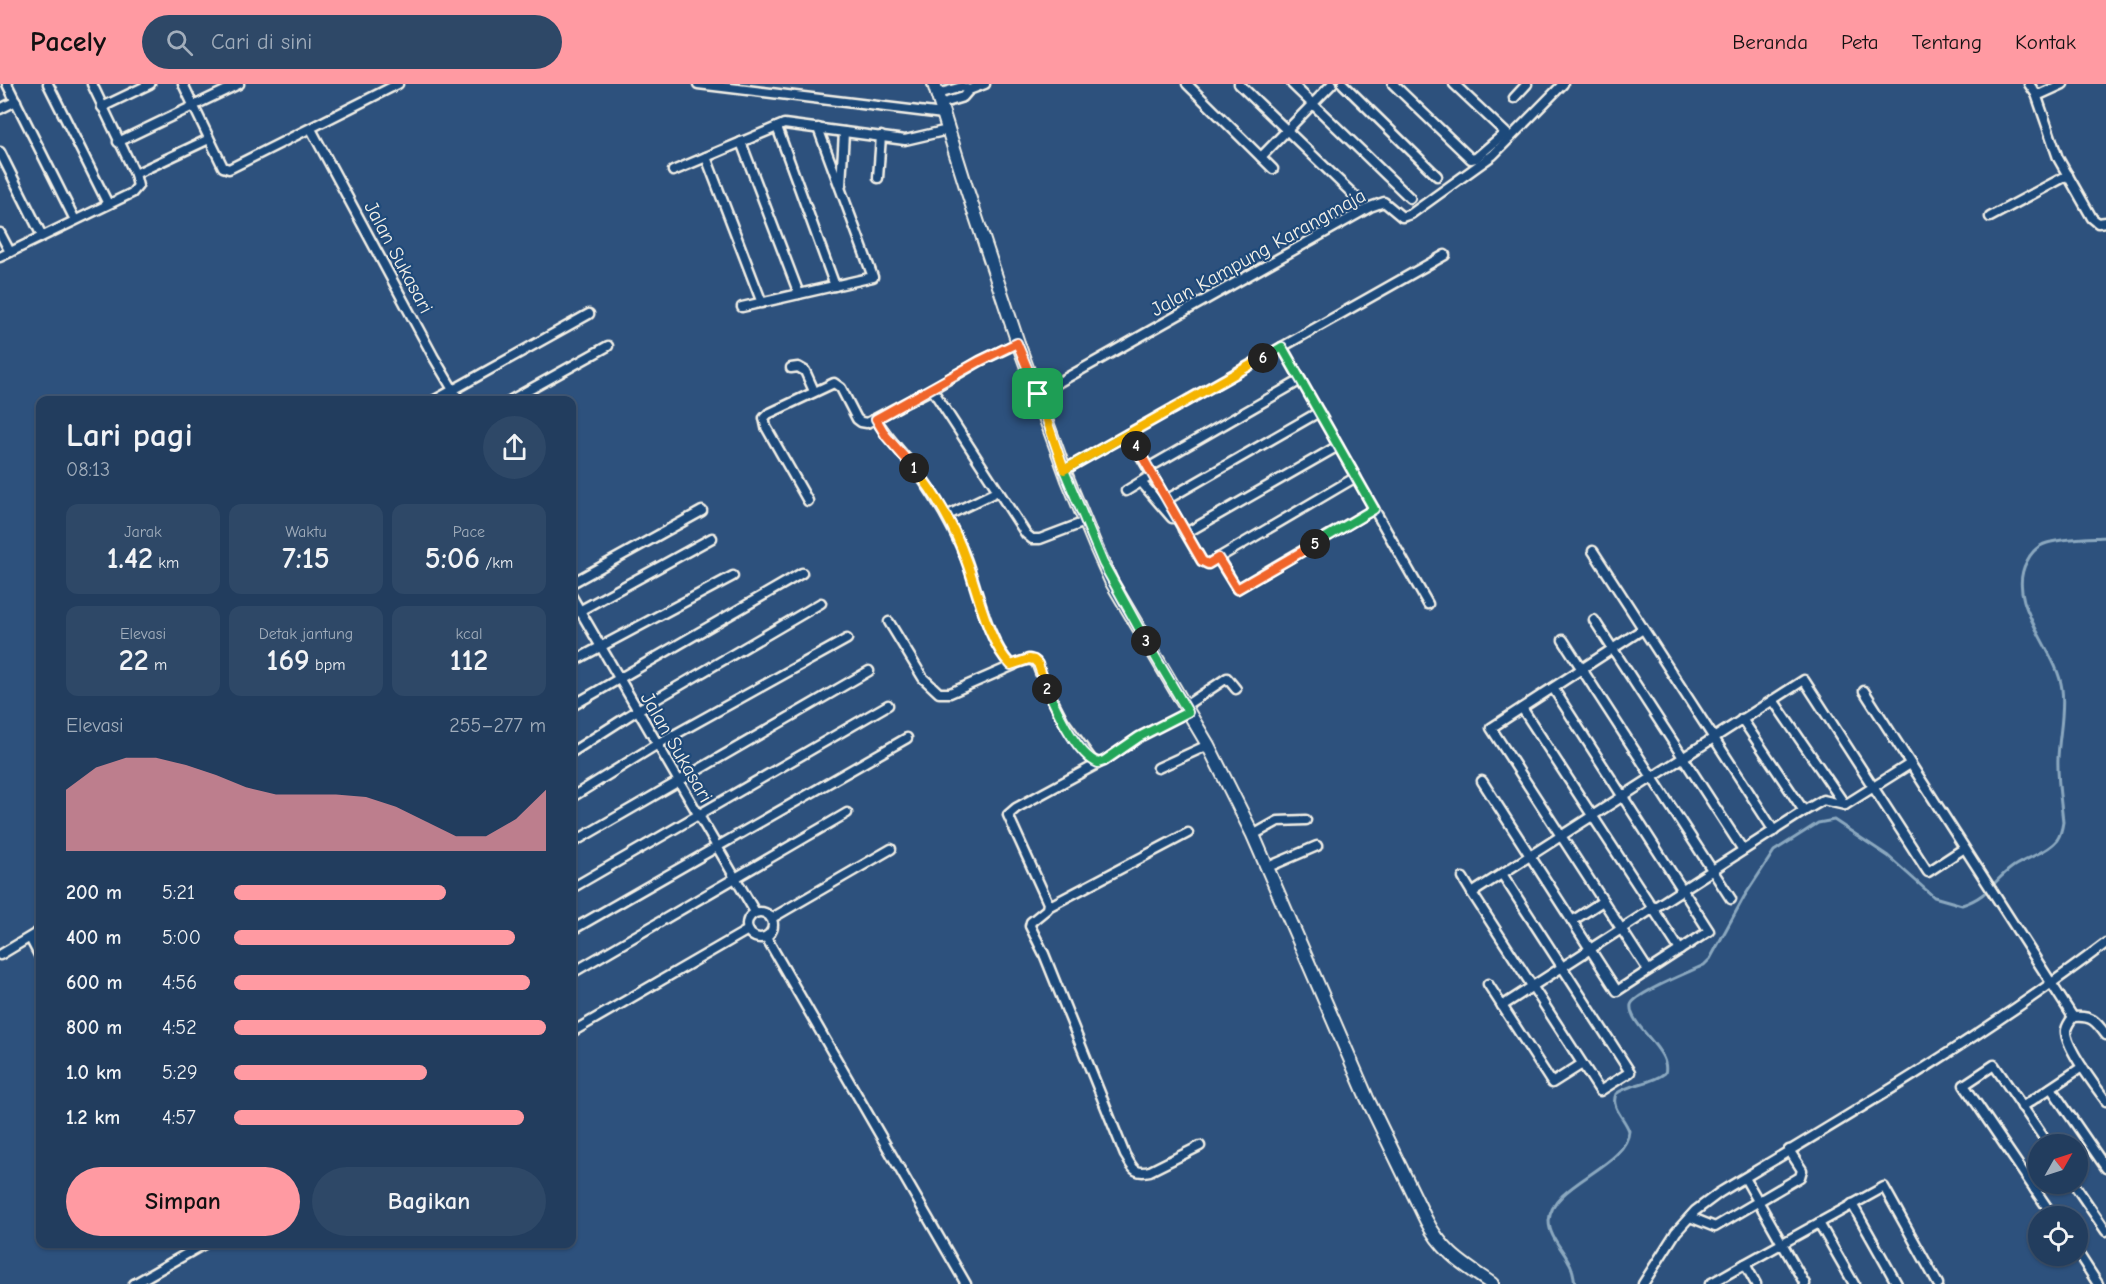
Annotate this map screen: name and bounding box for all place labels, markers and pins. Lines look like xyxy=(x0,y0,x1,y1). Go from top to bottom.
pin: 6 xyxy=(1248,343,1278,373)
pin xyxy=(1012,368,1063,419)
pin: 4 xyxy=(1121,431,1151,461)
pin: 1 xyxy=(899,453,929,483)
pin: 5 xyxy=(1300,529,1330,559)
pin: 3 xyxy=(1131,626,1161,656)
pin: 2 xyxy=(1032,674,1062,704)

